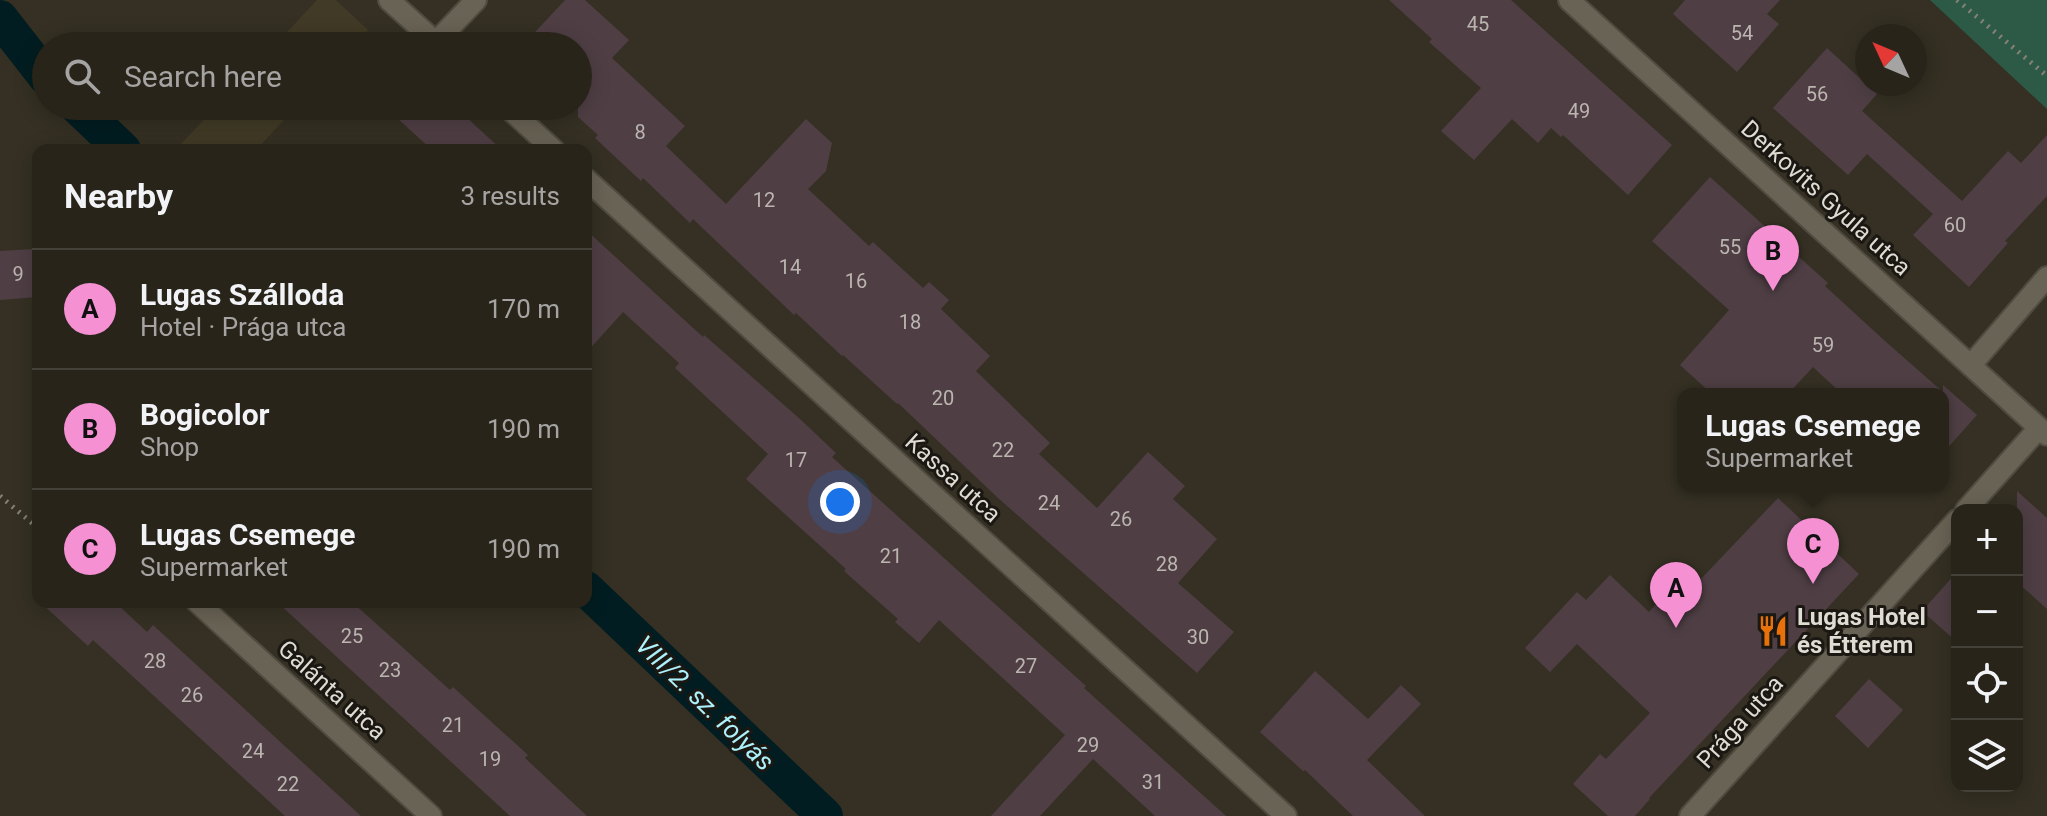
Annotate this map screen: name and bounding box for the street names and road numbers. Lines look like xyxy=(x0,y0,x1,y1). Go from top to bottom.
street label: Derkovits Gyula utca xyxy=(1735,115,1917,281)
street label: Kassa utca xyxy=(900,428,1006,528)
street label: Galánta utca xyxy=(272,634,392,746)
street label: Prága utca xyxy=(1691,670,1789,774)

